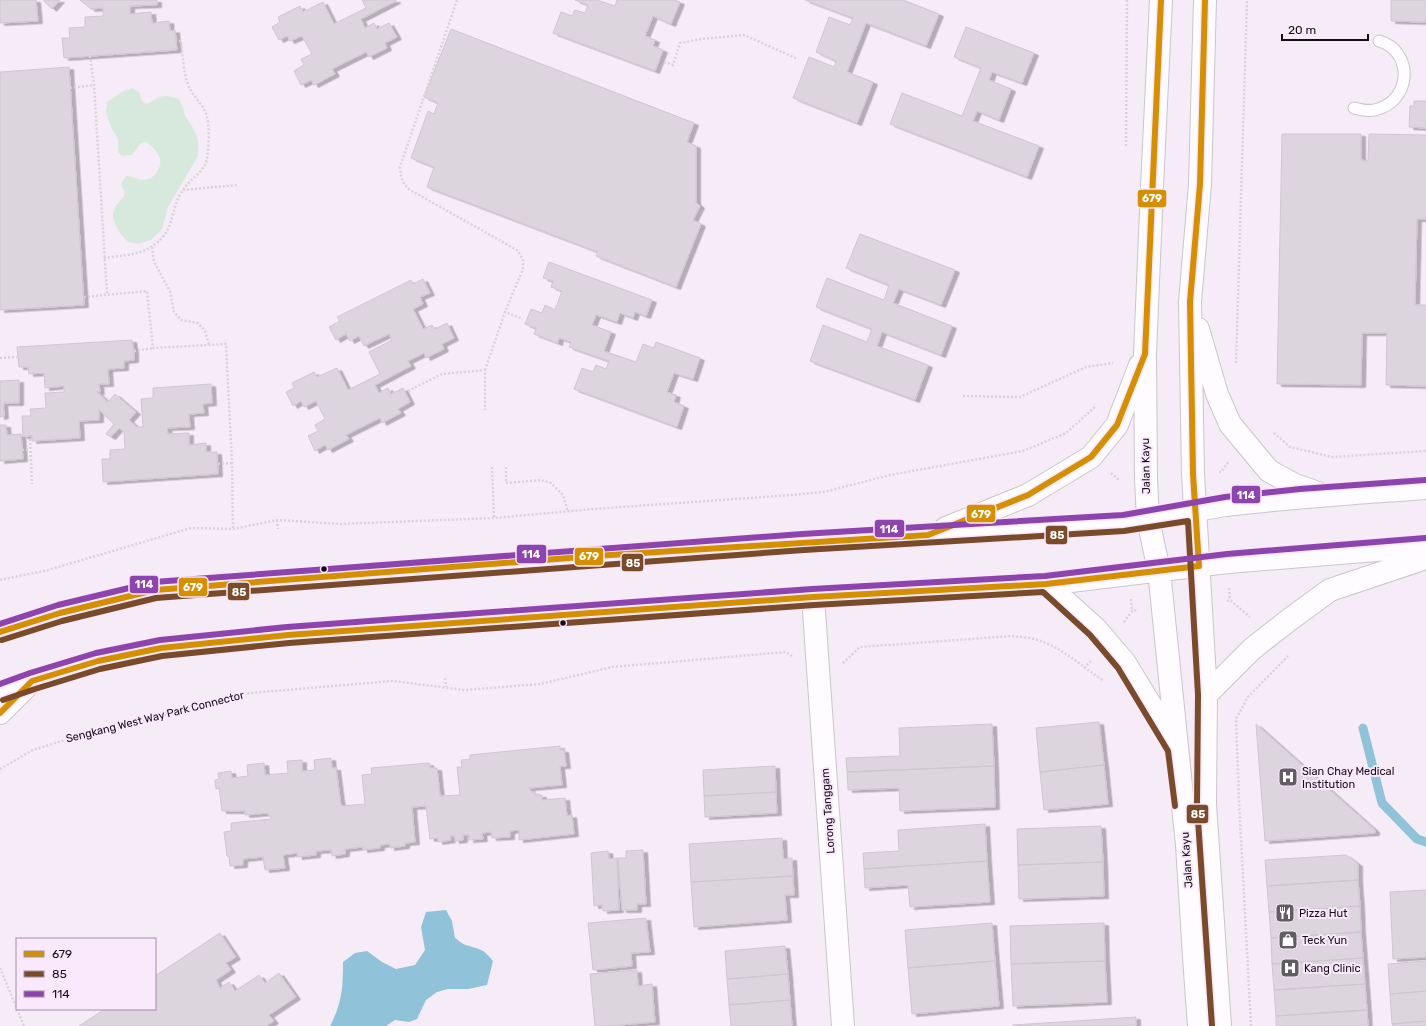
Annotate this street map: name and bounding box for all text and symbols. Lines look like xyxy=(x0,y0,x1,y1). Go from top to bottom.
scale bar xyxy=(1282,16,1368,42)
text: 20 m xyxy=(1288,23,1316,37)
line badge: 679 xyxy=(1137,189,1167,208)
text: 679 xyxy=(1142,192,1162,205)
street label: Jalan Kayu xyxy=(1139,438,1153,494)
line badge: 114 xyxy=(1231,485,1261,504)
text: 114 xyxy=(1237,489,1256,502)
line badge: 679 xyxy=(966,504,996,523)
text: 679 xyxy=(971,508,991,521)
line badge: 114 xyxy=(874,519,905,538)
text: 114 xyxy=(880,523,899,536)
line badge: 85 xyxy=(1045,525,1068,545)
text: 85 xyxy=(1050,529,1064,542)
line badge: 114 xyxy=(516,544,547,564)
line badge: 679 xyxy=(574,547,604,566)
text: 114 xyxy=(522,548,541,561)
text: 679 xyxy=(579,550,599,563)
line badge: 85 xyxy=(621,553,644,572)
text: 85 xyxy=(626,557,640,570)
unlabelled marker xyxy=(319,564,329,574)
line badge: 114 xyxy=(129,575,159,594)
line badge: 679 xyxy=(178,577,208,597)
text: 114 xyxy=(135,578,154,591)
text: 679 xyxy=(183,581,203,594)
line badge: 85 xyxy=(227,582,250,601)
text: 85 xyxy=(232,586,246,599)
unlabelled marker xyxy=(558,618,568,628)
street label: Sengkang West Way Park Connector xyxy=(65,688,246,745)
place label: Sian Chay Medical Institution xyxy=(1302,765,1394,791)
hospital icon: Sian Chay Medical Institution xyxy=(1277,766,1299,788)
street label: Lorong Tanggam xyxy=(819,768,837,854)
line badge: 85 xyxy=(1186,804,1209,824)
text: 85 xyxy=(1191,808,1205,821)
street label: Jalan Kayu xyxy=(1179,831,1195,889)
restaurant icon: Pizza Hut xyxy=(1274,902,1296,924)
place label: Pizza Hut xyxy=(1299,907,1348,920)
shop icon: Teck Yun xyxy=(1277,929,1299,951)
place label: Teck Yun xyxy=(1302,934,1347,947)
legend xyxy=(16,938,156,1010)
text: 679 xyxy=(52,947,72,961)
hospital icon: Kang Clinic xyxy=(1279,957,1301,979)
place label: Kang Clinic xyxy=(1304,962,1361,975)
text: 85 xyxy=(52,967,67,981)
text: 114 xyxy=(52,987,70,1001)

